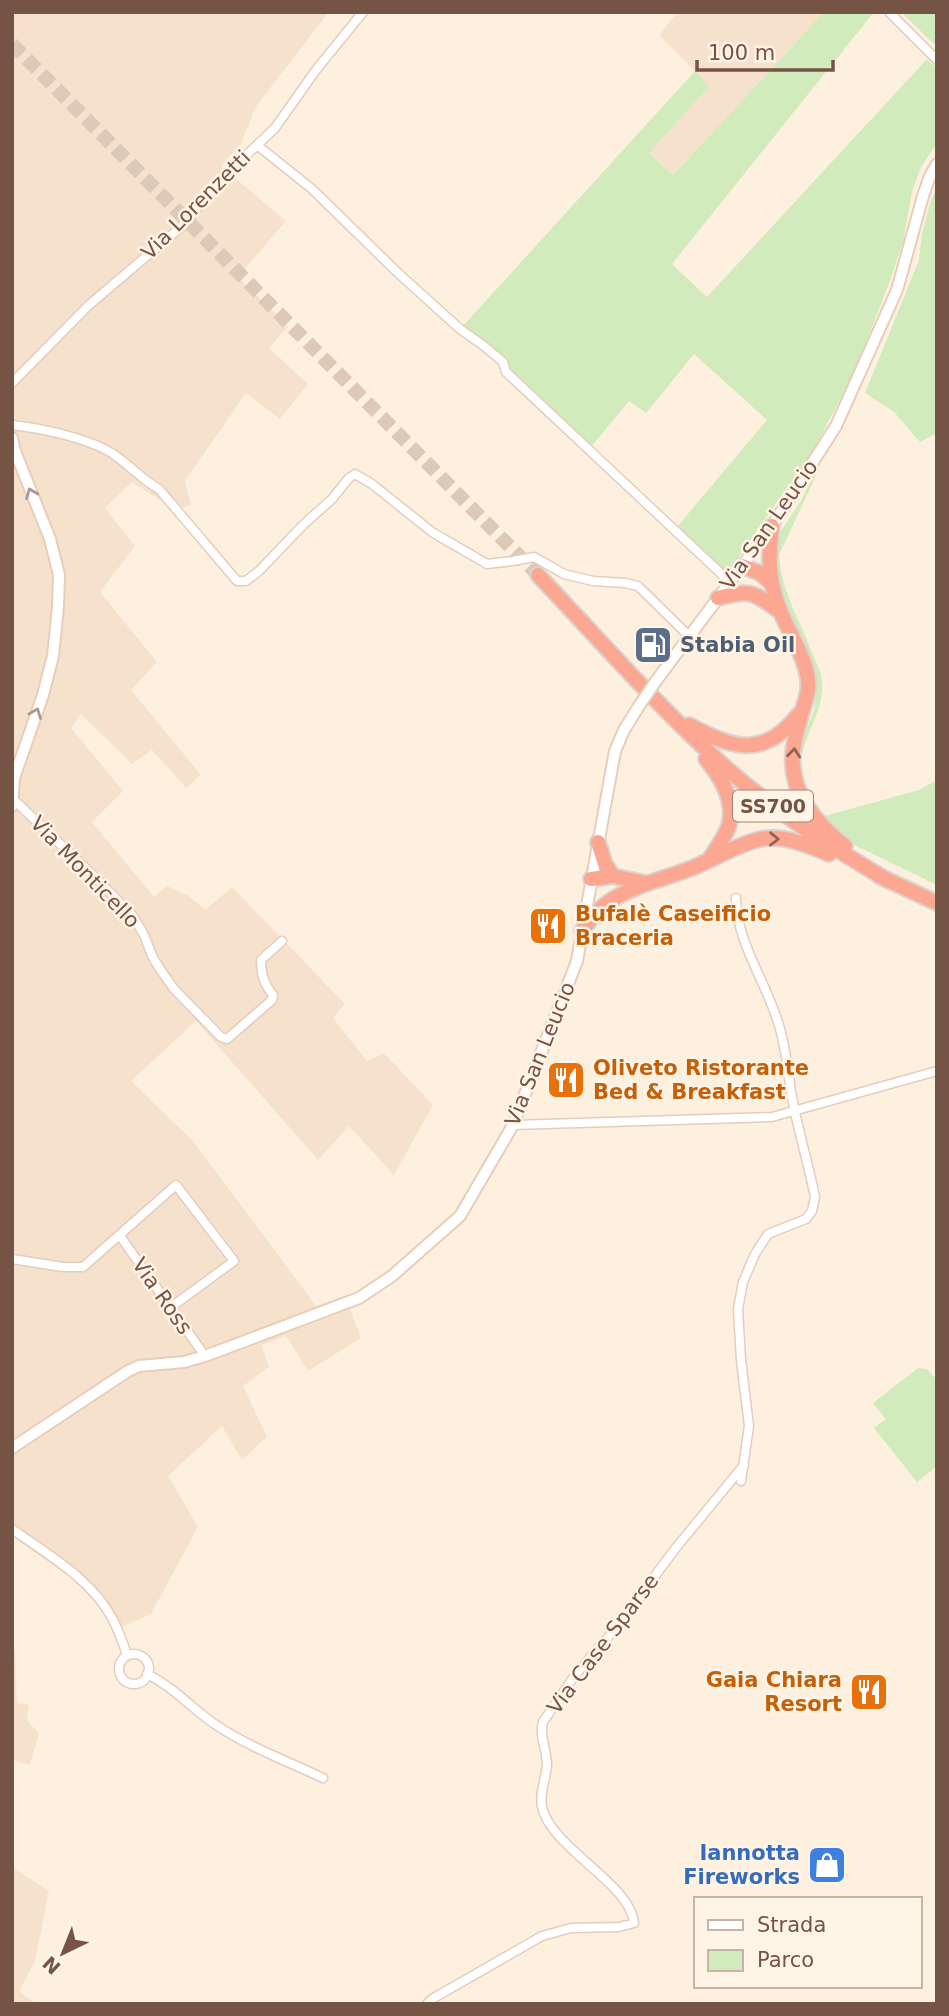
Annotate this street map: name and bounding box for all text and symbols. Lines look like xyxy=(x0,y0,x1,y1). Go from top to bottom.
scale bar xyxy=(697,28,834,72)
text: 100 m xyxy=(708,41,775,65)
street label: Via Lorenzetti xyxy=(137,146,255,264)
street label: Via San Leucio xyxy=(715,455,823,595)
one-way arrow xyxy=(26,488,40,500)
fuel station icon: Stabia Oil xyxy=(632,624,674,666)
place label: Stabia Oil xyxy=(680,633,795,657)
one-way arrow xyxy=(27,708,41,720)
one-way arrow xyxy=(786,747,801,758)
road number: SS700 xyxy=(733,790,813,821)
street label: Via Monticello xyxy=(25,811,145,933)
one-way arrow xyxy=(769,831,780,847)
place label: Bufalè Caseificio Braceria xyxy=(575,902,771,950)
restaurant icon: Bufalè Caseificio Braceria xyxy=(527,905,569,947)
street label: Via San Leucio xyxy=(500,978,580,1130)
place label: Oliveto Ristorante Bed & Breakfast xyxy=(593,1056,809,1104)
restaurant icon: Oliveto Ristorante Bed & Breakfast xyxy=(545,1059,587,1101)
street label: Via Ross xyxy=(127,1253,197,1339)
street label: Via Case Sparse xyxy=(542,1569,664,1719)
place label: Gaia Chiara Resort xyxy=(706,1668,842,1716)
restaurant icon: Gaia Chiara Resort xyxy=(848,1671,890,1713)
place label: Iannotta Fireworks xyxy=(683,1841,800,1889)
shop icon: Iannotta Fireworks xyxy=(806,1844,848,1886)
legend xyxy=(694,1897,921,1988)
text: Strada xyxy=(757,1913,826,1937)
north arrow xyxy=(28,1918,98,1988)
text: Parco xyxy=(757,1948,814,1972)
text: N xyxy=(38,1952,65,1979)

